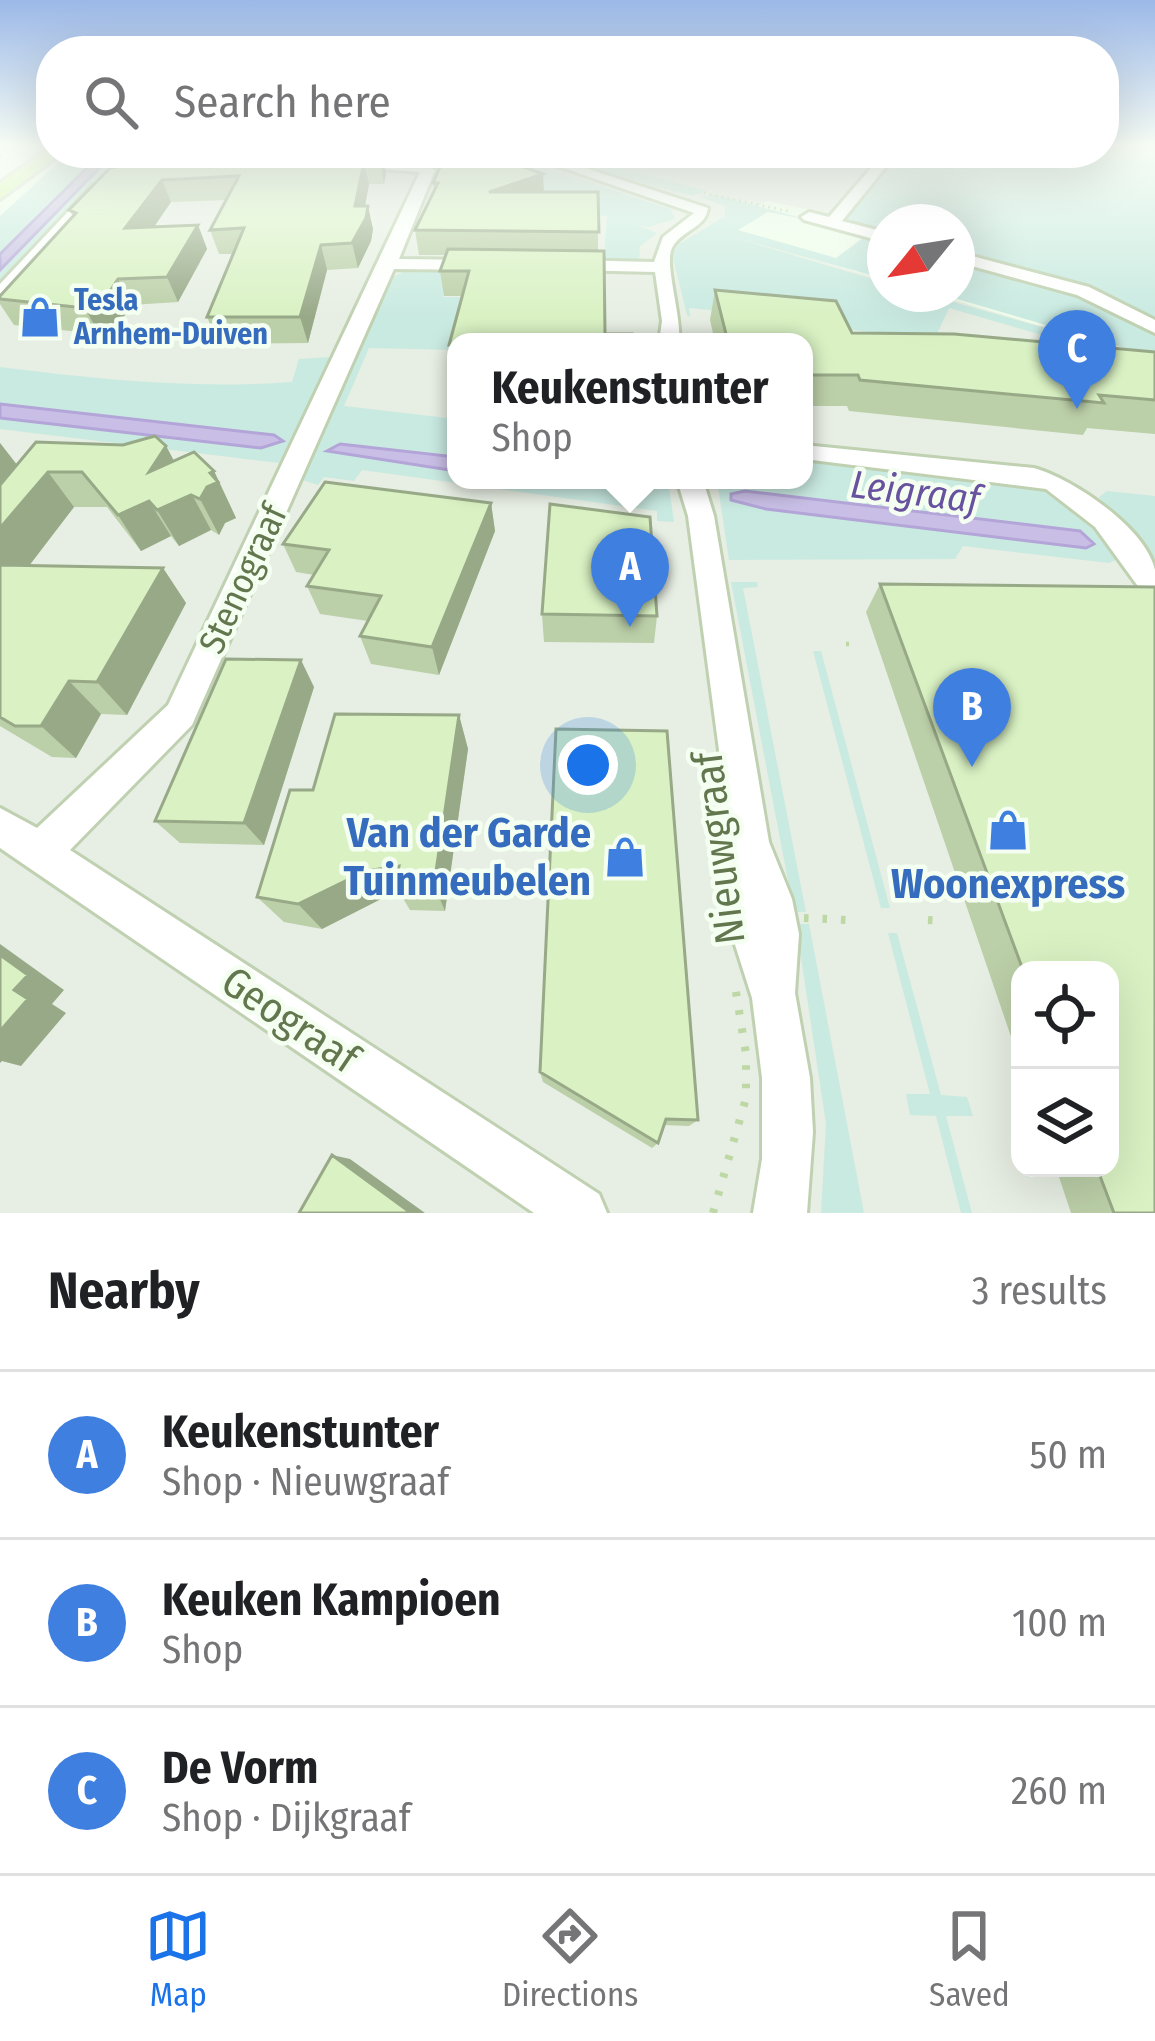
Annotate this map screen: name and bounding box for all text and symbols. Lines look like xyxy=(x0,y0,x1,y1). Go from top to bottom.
search box xyxy=(36,36,1119,168)
icon: search xyxy=(78,69,144,135)
text: Search here xyxy=(174,75,391,129)
north arrow xyxy=(867,204,975,312)
place label: Tesla Arnhem-Duiven xyxy=(73,282,268,352)
shop icon: Tesla Arnhem-Duiven xyxy=(17,294,63,340)
pin: C xyxy=(1038,310,1116,409)
popup xyxy=(447,333,813,489)
text: Keukenstunter xyxy=(491,361,769,415)
text: Shop xyxy=(491,415,573,461)
water label: Leigraaf xyxy=(848,461,987,523)
street label: Stenograaf xyxy=(189,495,298,660)
pin: A xyxy=(591,528,669,627)
pin: B xyxy=(933,668,1011,767)
your location xyxy=(558,735,618,795)
street label: Nieuwgraaf xyxy=(682,746,756,947)
shop icon: Woonexpress xyxy=(985,807,1031,853)
place label: Van der Garde Tuinmeubelen xyxy=(344,808,591,906)
shop icon: Van der Garde Tuinmeubelen xyxy=(602,834,648,880)
place label: Woonexpress xyxy=(891,859,1125,909)
street label: Geograaf xyxy=(212,956,370,1085)
map controls xyxy=(1011,961,1119,1177)
button: locate xyxy=(1011,961,1119,1069)
button: layers xyxy=(1011,1069,1119,1177)
text: Nearby xyxy=(48,1260,200,1322)
text: 3 results xyxy=(972,1268,1107,1314)
text: Keukenstunter xyxy=(162,1405,439,1459)
text: A xyxy=(76,1432,98,1478)
text: 50 m xyxy=(1030,1432,1107,1478)
text: Shop · Nieuwgraaf xyxy=(162,1459,449,1505)
text: Keuken Kampioen xyxy=(162,1573,501,1627)
text: B xyxy=(76,1600,98,1646)
text: 100 m xyxy=(1012,1600,1107,1646)
text: Shop xyxy=(162,1627,243,1673)
text: De Vorm xyxy=(162,1741,318,1795)
text: C xyxy=(77,1768,97,1814)
text: 260 m xyxy=(1011,1768,1107,1814)
text: Shop · Dijkgraaf xyxy=(162,1795,411,1841)
tab: Map xyxy=(145,1903,211,2015)
tab: Directions xyxy=(502,1903,638,2015)
tab: Saved xyxy=(929,1903,1010,2015)

